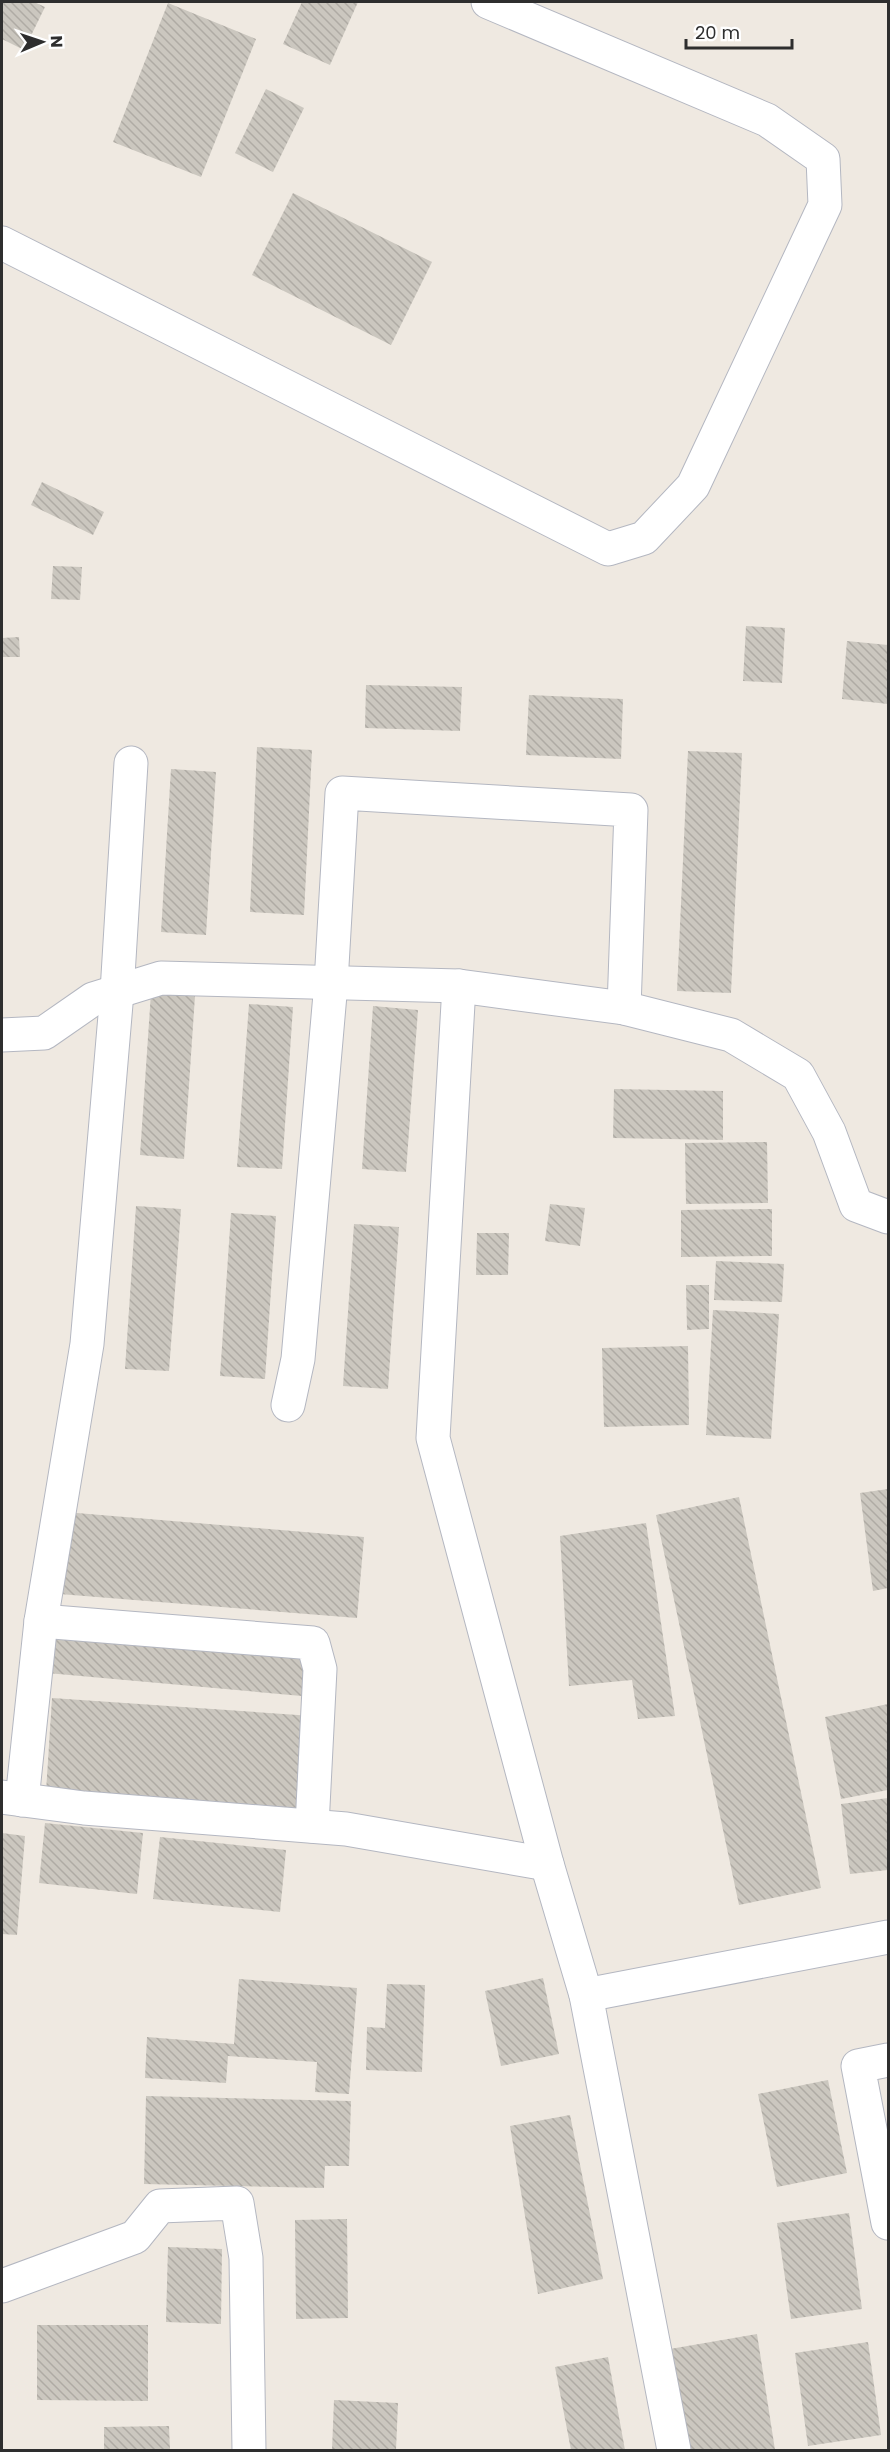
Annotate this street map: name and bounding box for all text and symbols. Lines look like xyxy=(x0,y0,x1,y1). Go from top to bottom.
north arrow xyxy=(12,12,72,72)
scale bar xyxy=(686,12,792,50)
text: 20 m xyxy=(695,20,740,45)
text: N xyxy=(45,35,68,48)

